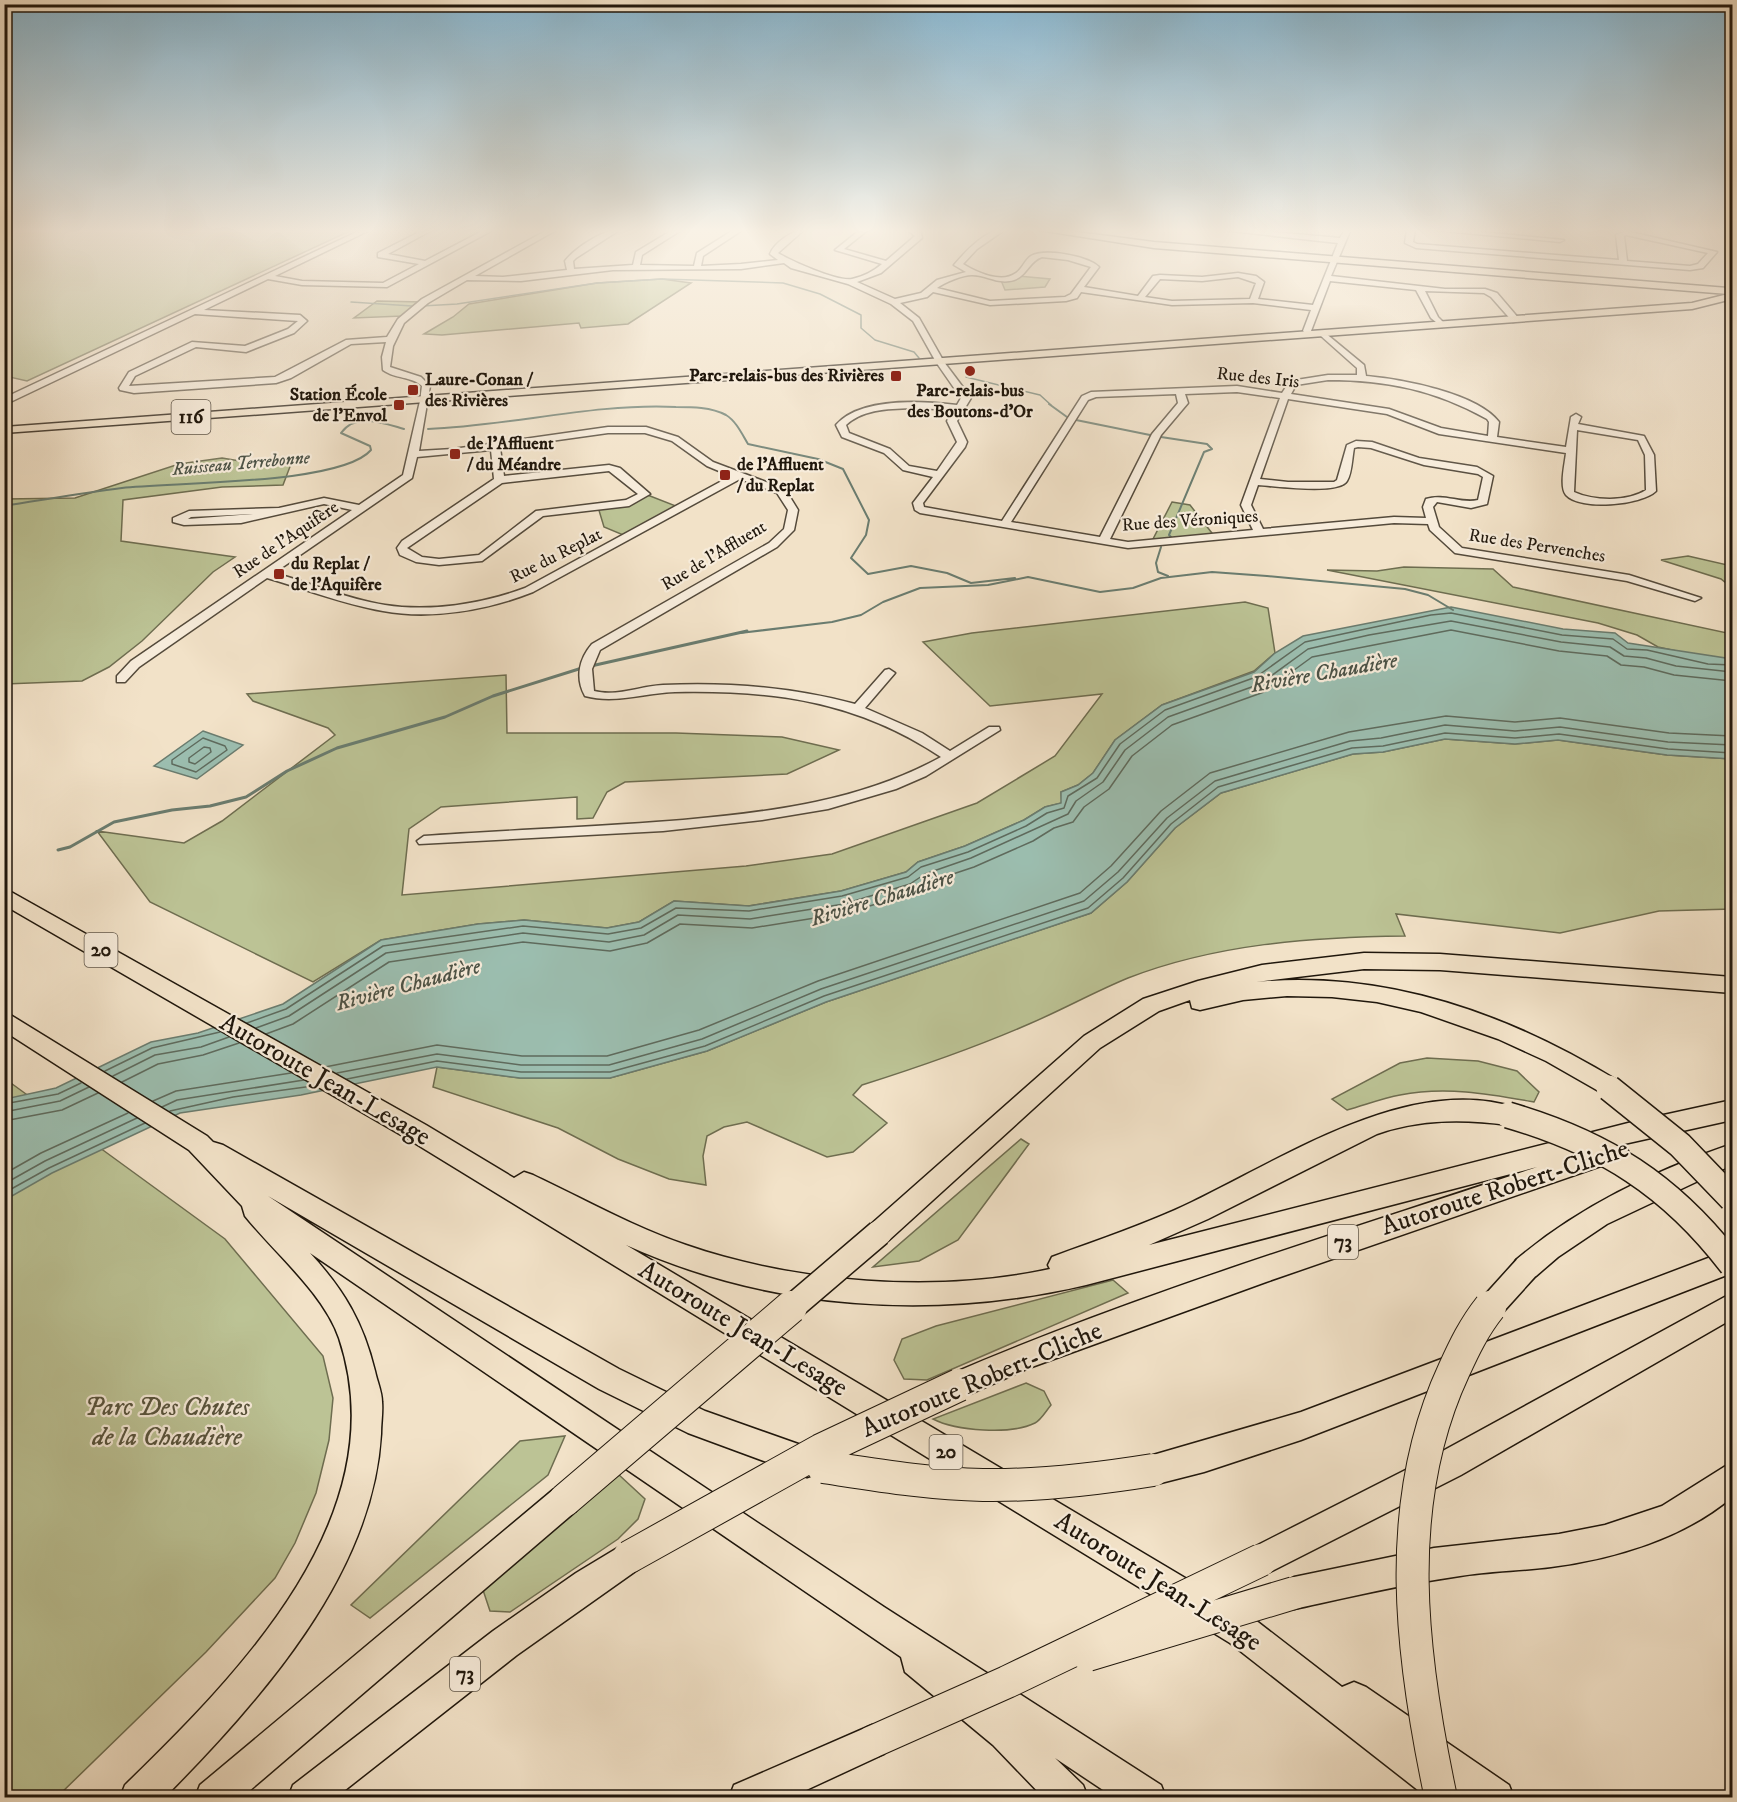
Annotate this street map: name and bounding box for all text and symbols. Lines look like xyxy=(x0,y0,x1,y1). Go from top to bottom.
street label: Rue des Iris xyxy=(1216,363,1300,393)
marker: Parc-relais-bus des Boutons-d'Or xyxy=(963,364,977,378)
place label: Parc-relais-bus des Rivières xyxy=(689,365,884,387)
place label: Laure-Conan / des Rivières xyxy=(425,369,534,412)
marker: Parc-relais-bus des Rivières xyxy=(889,369,903,383)
place label: Parc-relais-bus des Boutons-d'Or xyxy=(907,380,1033,423)
place label: Station École de l'Envol xyxy=(290,383,388,427)
marker: Laure-Conan / des Rivières xyxy=(406,383,420,397)
marker: Station École de l'Envol xyxy=(392,398,406,412)
road number: 116 xyxy=(172,400,210,434)
place label: de l'Affluent / du Méandre xyxy=(466,433,562,476)
water label: Ruisseau Terrebonne xyxy=(170,447,312,481)
marker: de l'Affluent / du Méandre xyxy=(448,447,462,461)
place label: de l'Affluent / du Replat xyxy=(736,454,824,497)
marker: de l'Affluent / du Replat xyxy=(718,468,732,482)
street label: Rue de l'Aquifère xyxy=(229,497,343,583)
street label: Rue des Véroniques xyxy=(1121,505,1259,537)
street label: Rue de l'Affluent xyxy=(657,516,771,596)
street label: Rue du Replat xyxy=(506,523,606,589)
street label: Rue des Pervenches xyxy=(1467,524,1607,568)
place label: du Replat / de l'Aquifère xyxy=(291,553,382,596)
marker: du Replat / de l'Aquifère xyxy=(272,567,286,581)
water label: Rivière Chaudière xyxy=(1248,647,1400,699)
water label: Rivière Chaudière xyxy=(806,863,957,933)
road number: 20 xyxy=(84,933,118,967)
water label: Rivière Chaudière xyxy=(332,953,484,1018)
street label: Autoroute Jean-Lesage xyxy=(214,1006,436,1154)
street label: Autoroute Robert-Cliche xyxy=(1377,1132,1633,1244)
road number: 73 xyxy=(1328,1225,1358,1259)
street label: Autoroute Jean-Lesage xyxy=(632,1254,854,1404)
street label: Autoroute Robert-Cliche xyxy=(857,1314,1107,1446)
park label: Parc Des Chutes de la Chaudière xyxy=(84,1391,251,1454)
road number: 20 xyxy=(930,1435,962,1469)
street label: Autoroute Jean-Lesage xyxy=(1048,1505,1268,1659)
road number: 73 xyxy=(450,1657,480,1691)

